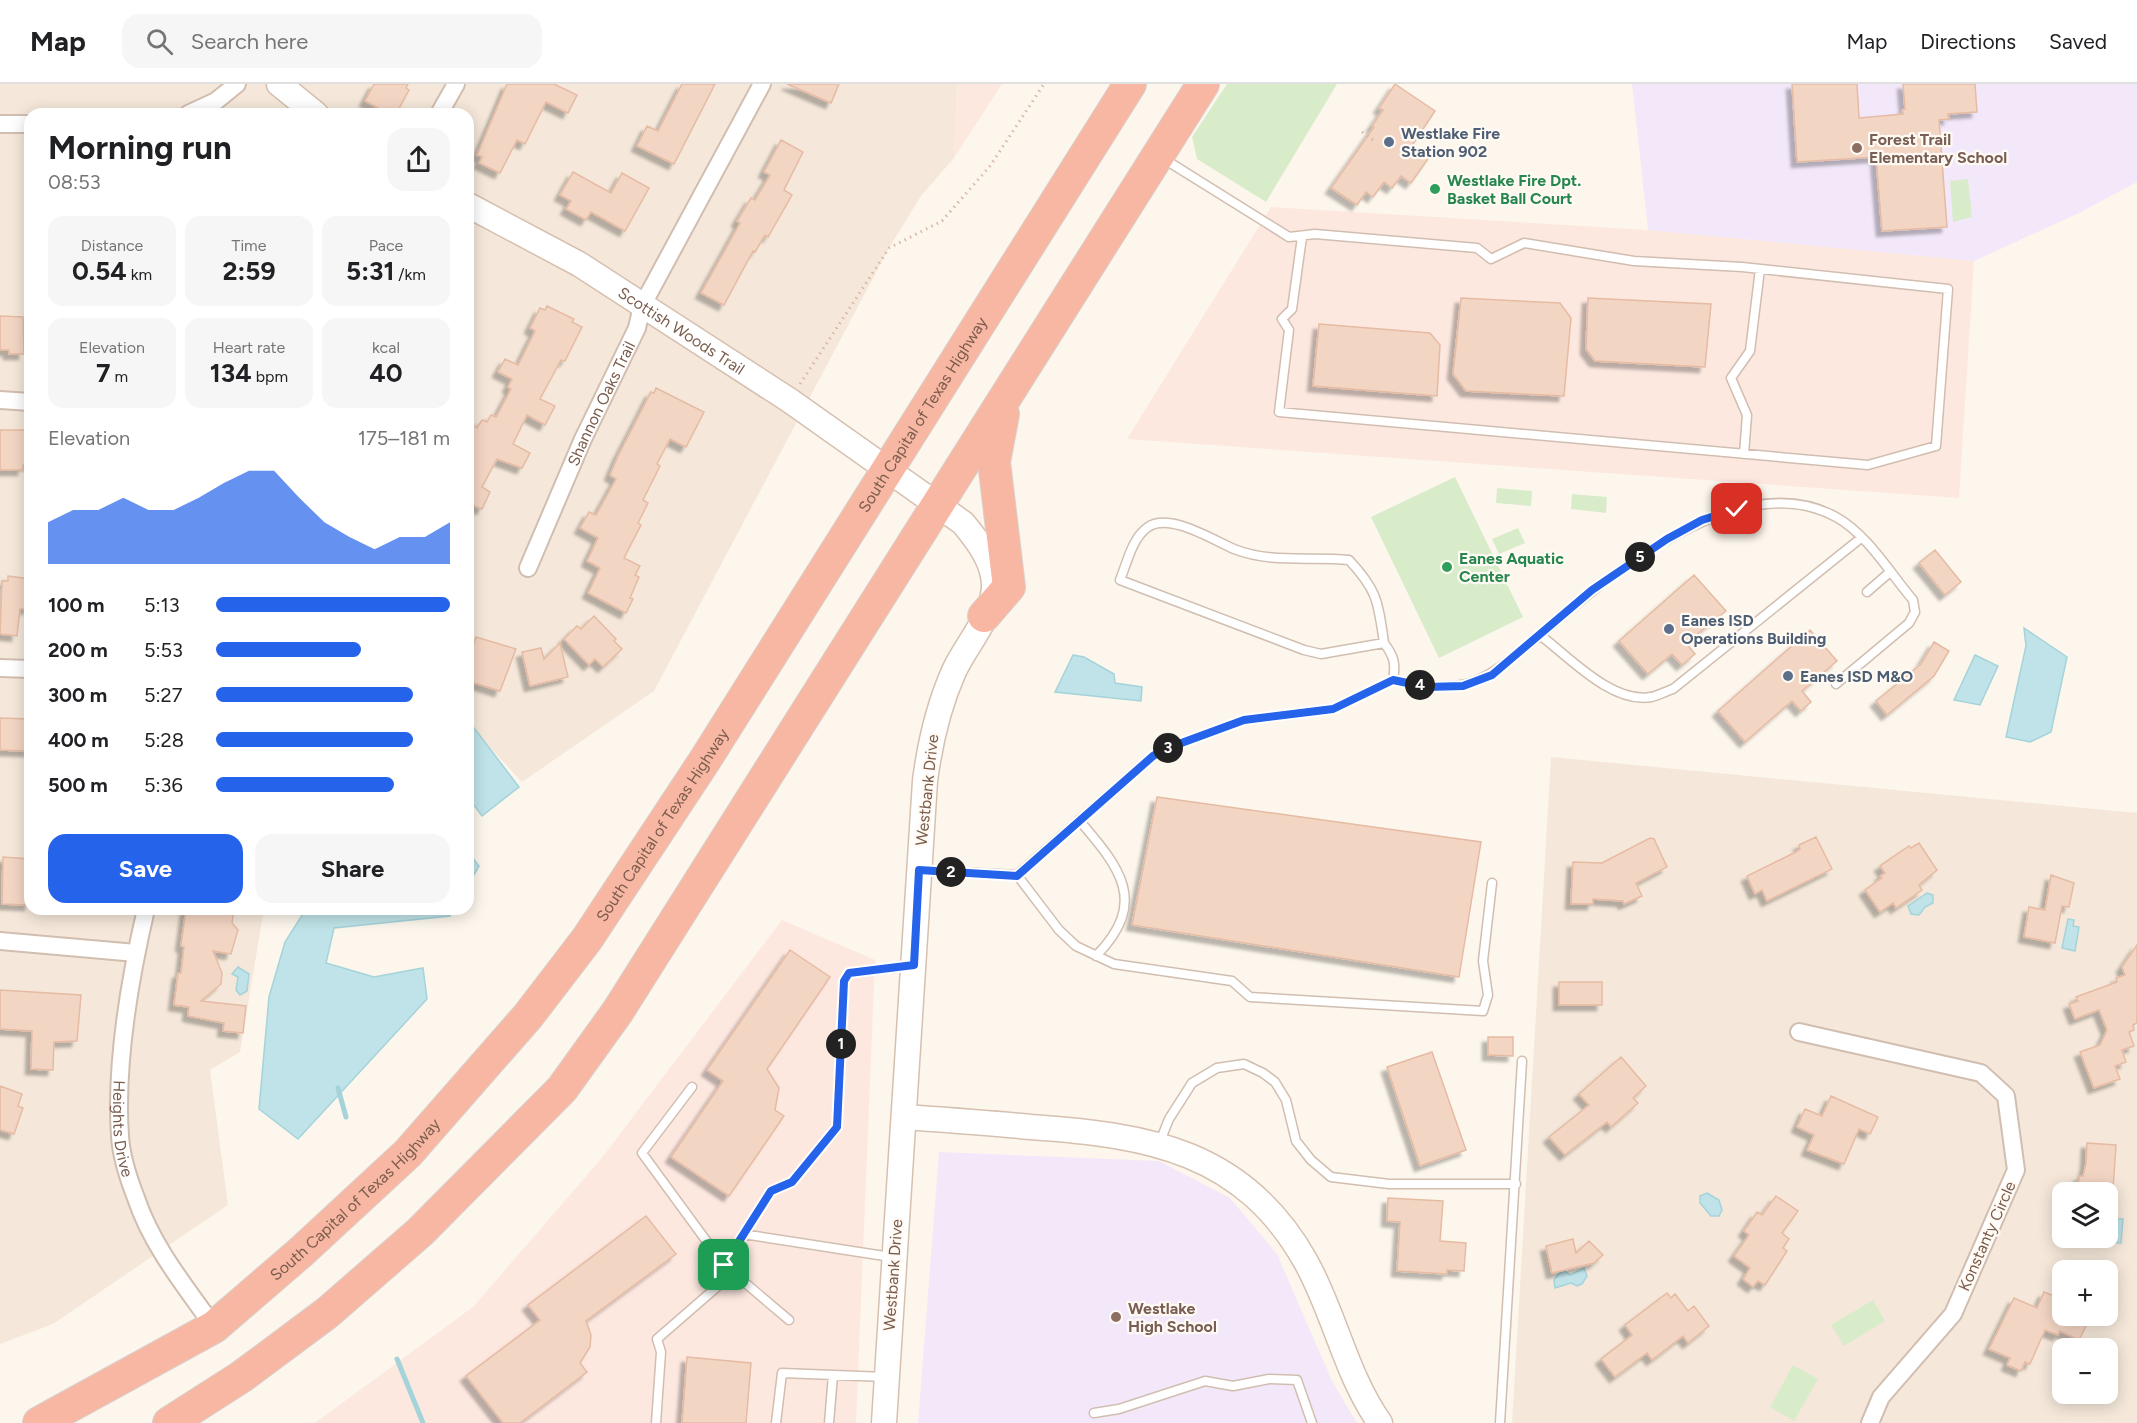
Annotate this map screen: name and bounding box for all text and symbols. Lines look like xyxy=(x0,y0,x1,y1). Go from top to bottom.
search box xyxy=(122,14,542,68)
text: Map xyxy=(30,24,86,58)
icon: search xyxy=(143,25,176,58)
text: Search here xyxy=(191,28,308,55)
text: Map xyxy=(1846,29,1887,54)
text: Directions xyxy=(1920,29,2016,54)
text: Saved xyxy=(2049,29,2107,54)
place label: Westlake Fire Station 902 xyxy=(1401,124,1500,161)
text: Morning run xyxy=(48,128,232,167)
button: share xyxy=(387,128,450,191)
place label: Forest Trail Elementary School xyxy=(1869,130,2007,167)
marker: Westlake Fire Station 902 xyxy=(1382,135,1396,149)
marker: Forest Trail Elementary School xyxy=(1850,141,1864,155)
text: 08:53 xyxy=(48,170,101,194)
place label: Westlake Fire Dpt. Basket Ball Court xyxy=(1447,171,1581,208)
marker: Westlake Fire Dpt. Basket Ball Court xyxy=(1428,182,1442,196)
text: Distance xyxy=(81,236,143,255)
text: Time xyxy=(232,236,266,255)
text: Pace xyxy=(369,236,403,255)
text: 0.54 xyxy=(72,255,127,287)
text: 2:59 xyxy=(222,255,276,287)
text: 5:31 xyxy=(346,255,394,287)
text: km xyxy=(127,265,152,284)
text: /km xyxy=(394,265,426,284)
street label: Scottish Woods Trail xyxy=(615,283,749,378)
street label: South Capital of Texas Highway xyxy=(854,313,991,516)
text: Elevation xyxy=(79,338,145,357)
text: Heart rate xyxy=(213,338,285,357)
text: kcal xyxy=(372,338,400,357)
street label: Shannon Oaks Trail xyxy=(563,338,639,469)
text: 7 xyxy=(96,357,110,389)
text: 134 xyxy=(210,357,252,389)
text: 40 xyxy=(369,357,403,389)
text: m xyxy=(110,367,128,386)
text: bpm xyxy=(252,367,288,386)
text: Elevation xyxy=(48,426,130,450)
text: 175–181 m xyxy=(358,426,450,450)
pin xyxy=(1711,483,1762,534)
icon: check xyxy=(1720,492,1753,525)
pin: 5 xyxy=(1625,542,1655,572)
text: 5 xyxy=(1635,547,1645,566)
place label: Eanes Aquatic Center xyxy=(1459,549,1564,586)
marker: Eanes Aquatic Center xyxy=(1440,560,1454,574)
text: 100 m xyxy=(48,593,105,617)
text: 5:13 xyxy=(144,593,180,617)
place label: Eanes ISD Operations Building xyxy=(1681,611,1826,648)
marker: Eanes ISD Operations Building xyxy=(1662,622,1676,636)
text: 200 m xyxy=(48,638,108,662)
text: 5:53 xyxy=(144,638,183,662)
place label: Eanes ISD M&O xyxy=(1800,667,1914,686)
marker: Eanes ISD M&O xyxy=(1781,669,1795,683)
pin: 4 xyxy=(1405,670,1435,700)
text: 4 xyxy=(1415,675,1425,694)
text: 300 m xyxy=(48,683,107,707)
text: 5:27 xyxy=(144,683,182,707)
street label: South Capital of Texas Highway xyxy=(592,724,732,925)
text: 400 m xyxy=(48,728,109,752)
text: 5:28 xyxy=(144,728,184,752)
street label: Westbank Drive xyxy=(912,733,942,847)
pin: 3 xyxy=(1153,733,1183,763)
text: 3 xyxy=(1164,738,1172,757)
text: 500 m xyxy=(48,773,108,797)
text: 5:36 xyxy=(144,773,183,797)
button: Save xyxy=(48,834,243,903)
button: Share xyxy=(255,834,450,903)
pin: 2 xyxy=(936,857,966,887)
text: 2 xyxy=(946,862,956,881)
pin: 1 xyxy=(826,1029,856,1059)
text: 1 xyxy=(838,1034,844,1053)
street label: Heights Drive xyxy=(110,1080,138,1179)
street label: South Capital of Texas Highway xyxy=(266,1114,444,1284)
street label: Konstanty Circle xyxy=(1954,1178,2020,1294)
map controls xyxy=(2052,1182,2118,1404)
button: layers xyxy=(2052,1182,2118,1248)
street label: Westbank Drive xyxy=(880,1218,906,1332)
pin xyxy=(698,1239,749,1290)
icon: arrive xyxy=(707,1248,740,1281)
button: + xyxy=(2052,1260,2118,1326)
place label: Westlake High School xyxy=(1128,1299,1217,1336)
marker: Westlake High School xyxy=(1109,1310,1123,1324)
button: − xyxy=(2052,1338,2118,1404)

